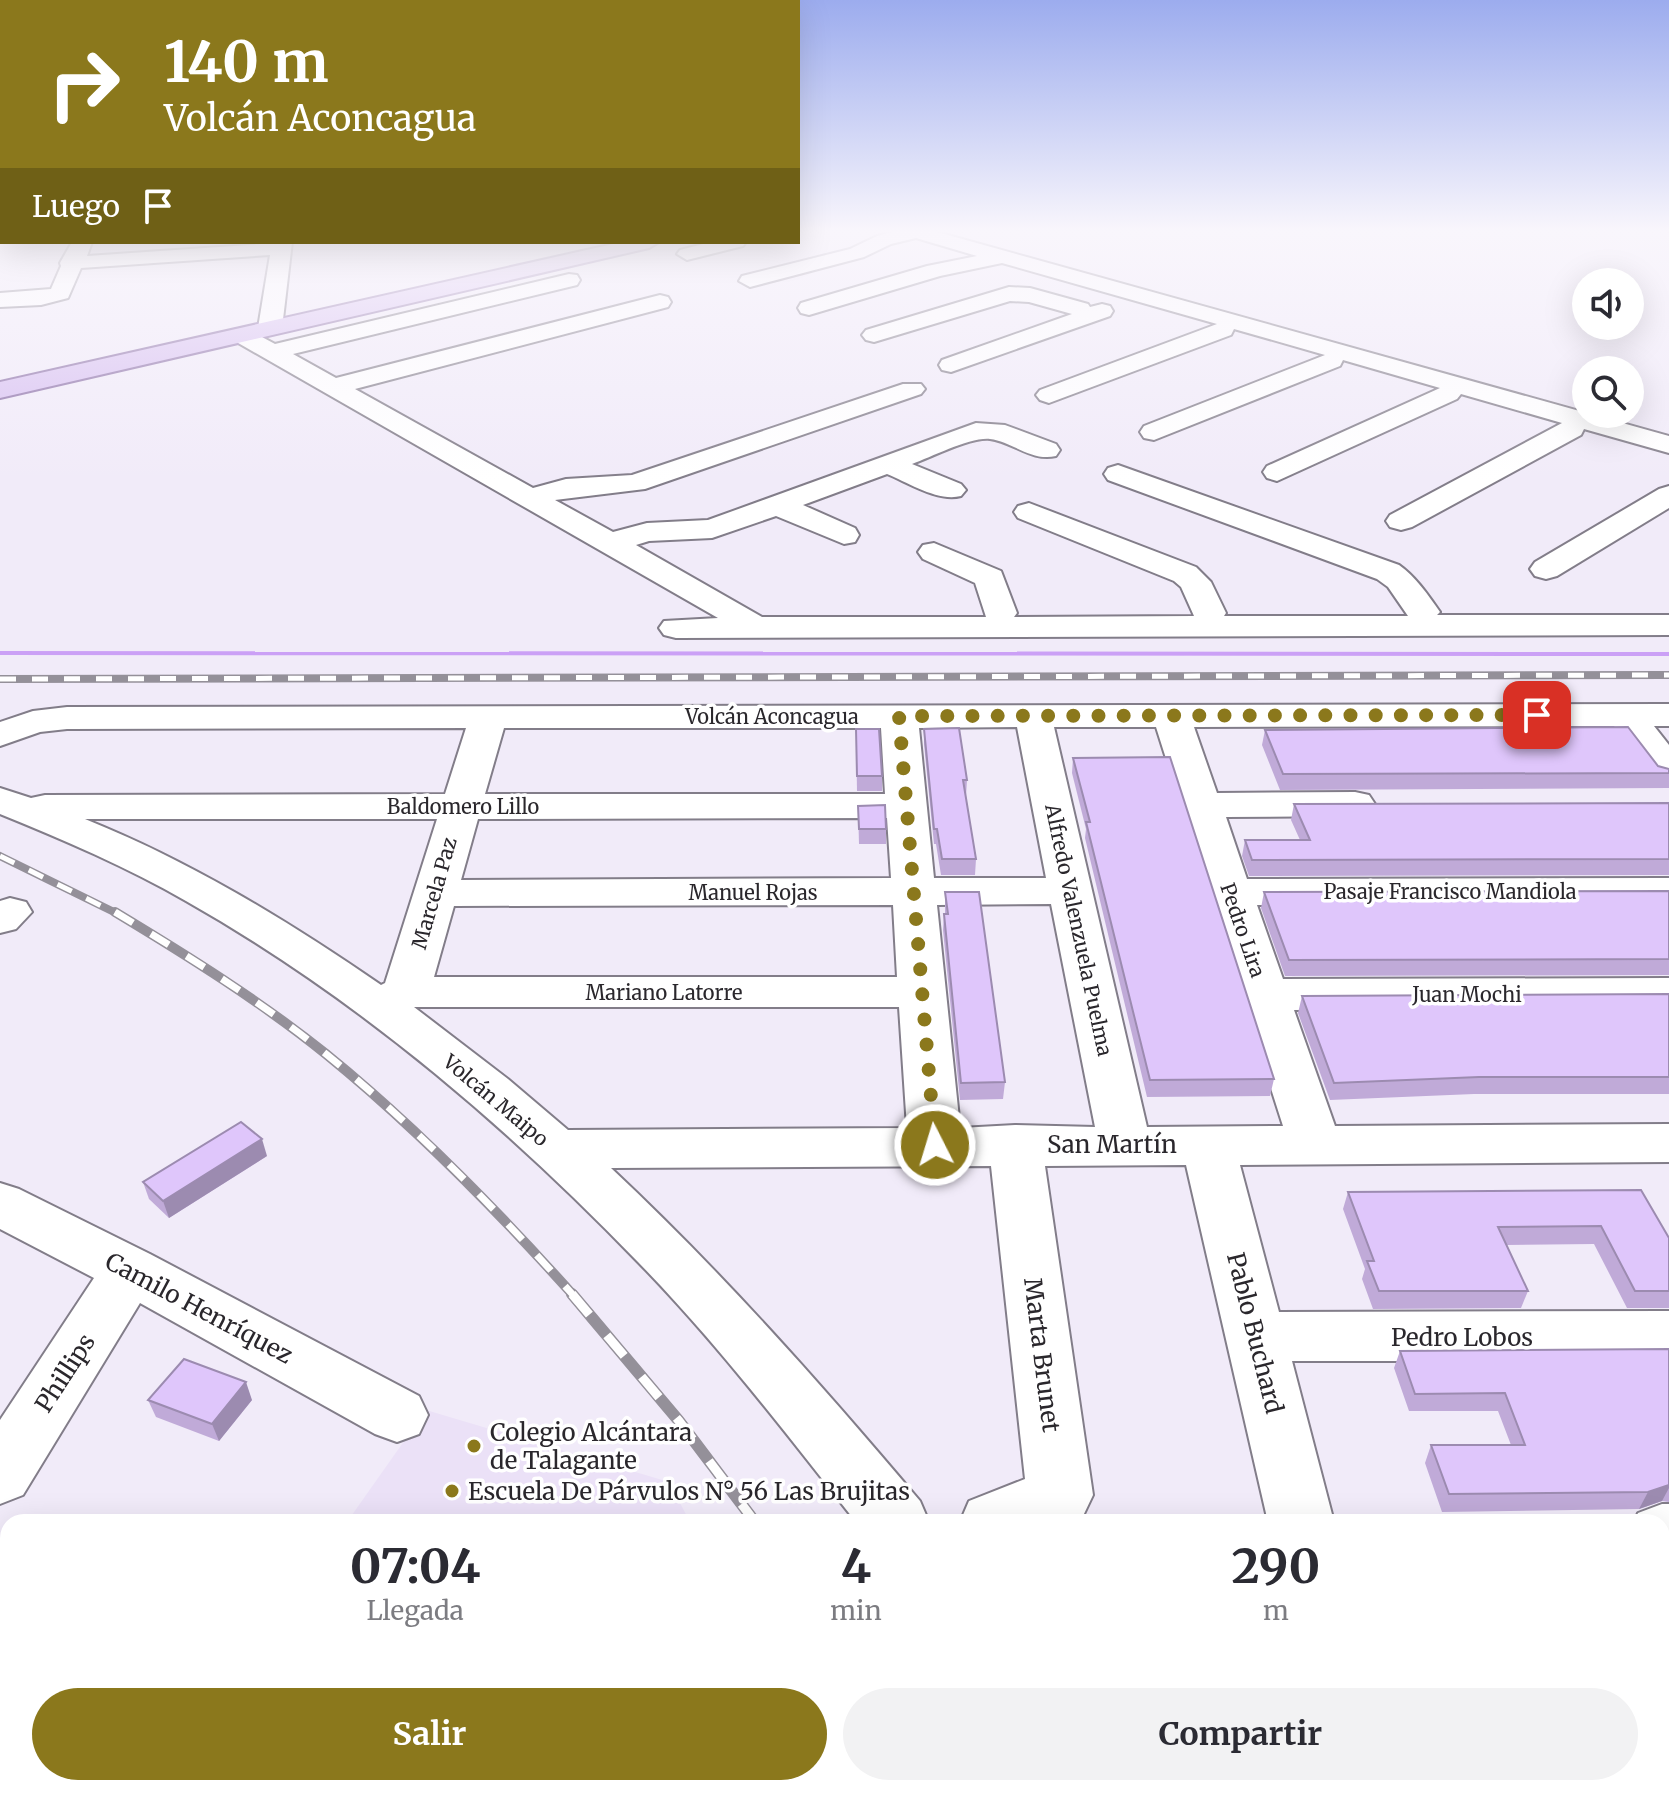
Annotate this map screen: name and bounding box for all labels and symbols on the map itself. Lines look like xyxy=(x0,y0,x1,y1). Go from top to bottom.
pin xyxy=(1503,681,1571,749)
street label: Volcán Aconcagua xyxy=(684,704,859,729)
street label: Baldomero Lillo xyxy=(387,794,540,819)
street label: Alfredo Valenzuela Puelma xyxy=(1040,801,1118,1059)
street label: Marcela Paz xyxy=(406,834,462,952)
street label: Pedro Lira xyxy=(1215,879,1271,981)
street label: Pasaje Francisco Mandiola xyxy=(1323,879,1577,904)
street label: Manuel Rojas xyxy=(688,880,818,905)
street label: Mariano Latorre xyxy=(586,980,743,1005)
street label: Juan Mochi xyxy=(1411,982,1522,1007)
street label: Volcán Maipo xyxy=(437,1048,554,1151)
position arrow xyxy=(893,1103,977,1187)
street label: San Martín xyxy=(1047,1129,1177,1160)
street label: Camilo Henríquez xyxy=(100,1246,298,1370)
street label: Pablo Buchard xyxy=(1220,1249,1290,1417)
street label: Marta Brunet xyxy=(1017,1276,1067,1435)
street label: Pedro Lobos xyxy=(1391,1322,1533,1353)
street label: Phillips xyxy=(28,1328,102,1418)
place label: Colegio Alcántara de Talagante xyxy=(490,1417,692,1476)
marker: Colegio Alcántara de Talagante xyxy=(465,1437,483,1455)
place label: Escuela De Párvulos N° 56 Las Brujitas xyxy=(468,1476,910,1507)
marker: Escuela De Párvulos N° 56 Las Brujitas xyxy=(443,1482,461,1500)

